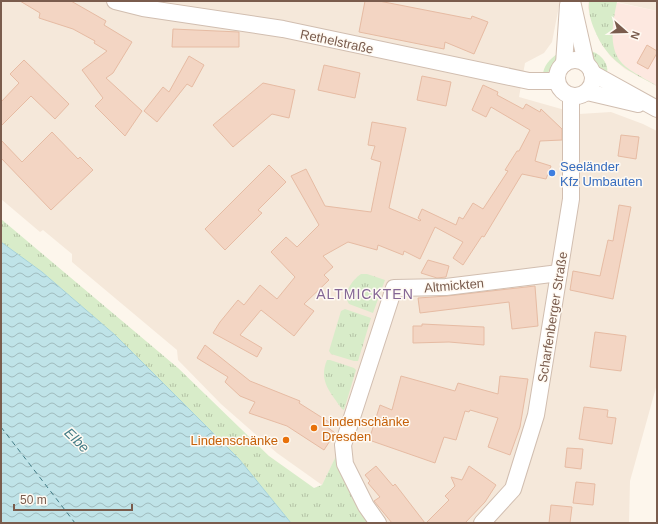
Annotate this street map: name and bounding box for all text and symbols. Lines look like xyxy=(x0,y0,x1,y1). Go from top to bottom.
north arrow xyxy=(606,12,646,52)
street label: Rethelstraße xyxy=(299,26,375,57)
text: N xyxy=(628,30,642,41)
place label: Seeländer Kfz Umbauten xyxy=(560,159,642,189)
marker: Seeländer Kfz Umbauten xyxy=(547,168,557,178)
street label: Scharfenberger Straße xyxy=(535,251,570,384)
street label: Altmickten xyxy=(424,275,485,296)
district label: ALTMICKTEN xyxy=(316,286,414,302)
place label: Lindenschänke Dresden xyxy=(322,414,409,444)
marker: Lindenschänke Dresden xyxy=(309,423,319,433)
water label: Elbe xyxy=(61,425,93,456)
place label: Lindenschänke xyxy=(191,433,278,448)
marker: Lindenschänke xyxy=(281,435,291,445)
scale bar xyxy=(14,486,132,512)
text: 50 m xyxy=(20,493,47,507)

